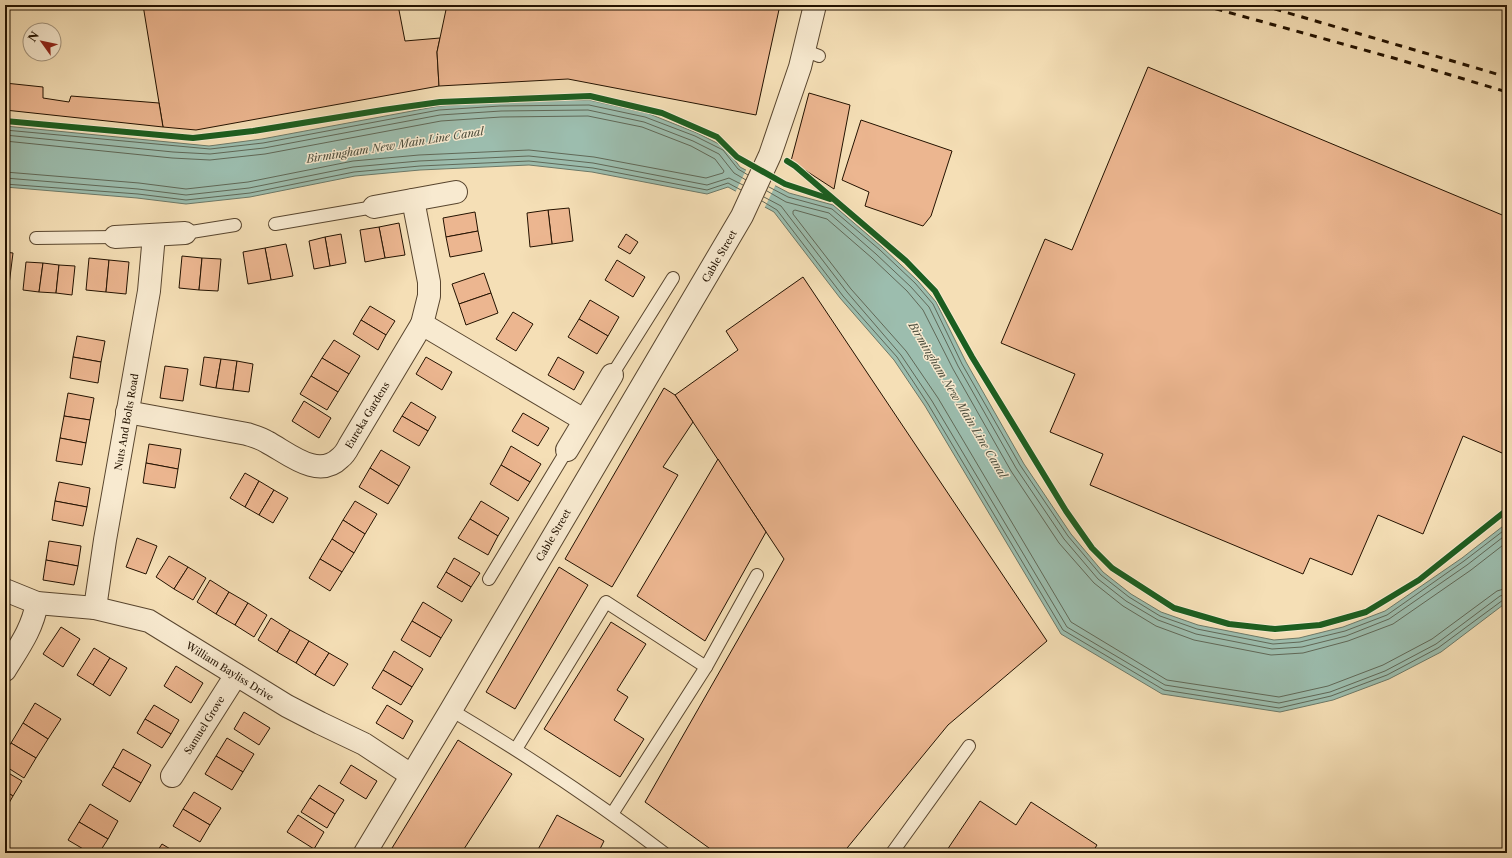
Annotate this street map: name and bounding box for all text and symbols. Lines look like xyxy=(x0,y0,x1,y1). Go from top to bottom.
north arrow xyxy=(22,22,62,62)
text: N xyxy=(25,28,42,44)
water label: Birmingham New Main Line Canal xyxy=(304,124,486,166)
street label: Cable Street xyxy=(699,227,740,285)
water label: Birmingham New Main Line Canal xyxy=(905,319,1011,482)
street label: Nuts And Bolts Road xyxy=(112,373,141,472)
street label: Eureka Gardens xyxy=(342,379,393,451)
street label: Cable Street xyxy=(533,506,574,564)
street label: William Bayliss Drive xyxy=(183,639,276,704)
street label: Samuel Grove xyxy=(181,693,228,757)

